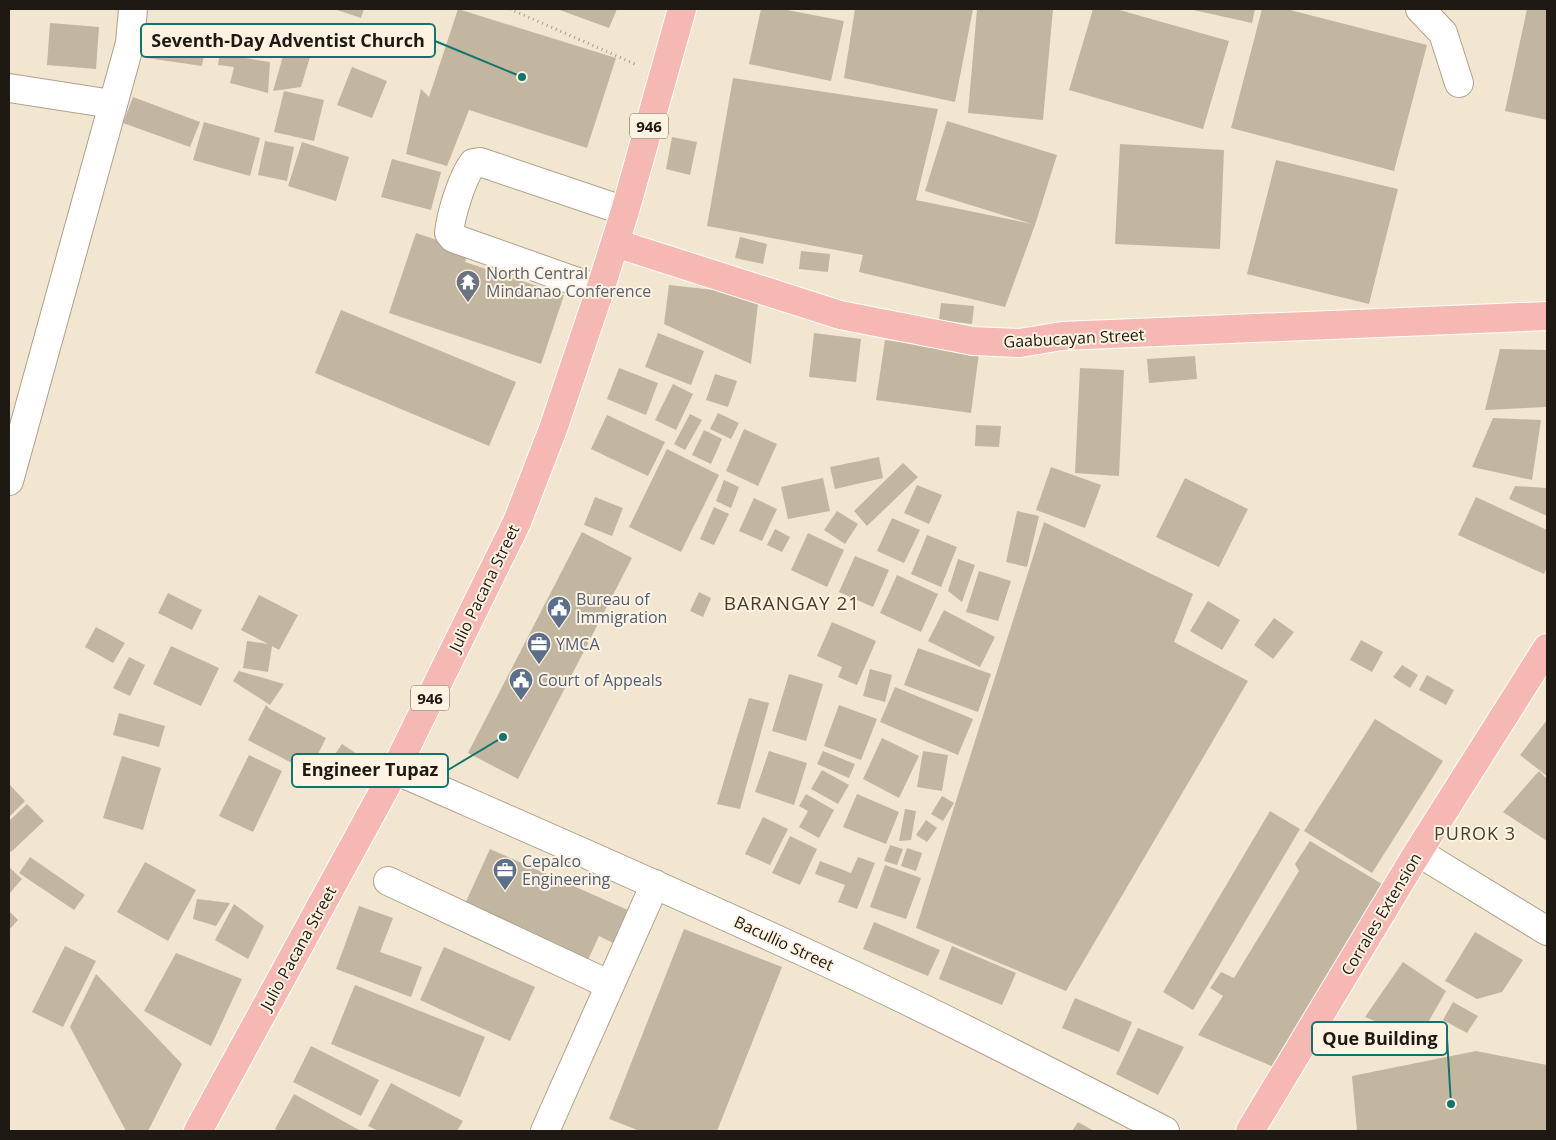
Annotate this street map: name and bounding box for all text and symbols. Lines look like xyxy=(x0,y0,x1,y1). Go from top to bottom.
callout: Seventh-Day Adventist Church xyxy=(141,24,435,57)
text: Seventh-Day Adventist Church xyxy=(151,28,425,52)
road number: 946 xyxy=(630,114,668,138)
place label: North Central Mindanao Conference xyxy=(486,262,651,302)
temple icon: North Central Mindanao Conference xyxy=(455,269,481,303)
street label: Gaabucayan Street xyxy=(1003,323,1145,353)
street label: Julio Pacana Street xyxy=(443,521,524,657)
place label: Bureau of Immigration xyxy=(576,588,667,628)
district label: BARANGAY 21 xyxy=(724,590,860,616)
public building icon: Bureau of Immigration xyxy=(546,595,572,629)
office icon: YMCA xyxy=(526,631,552,665)
place label: YMCA xyxy=(556,633,600,655)
public building icon: Court of Appeals xyxy=(508,667,534,701)
place label: Court of Appeals xyxy=(538,669,662,691)
road number: 946 xyxy=(411,686,449,710)
callout: Engineer Tupaz xyxy=(292,754,448,787)
text: Engineer Tupaz xyxy=(302,757,439,781)
district label: PUROK 3 xyxy=(1434,821,1516,845)
street label: Corrales Extension xyxy=(1336,849,1426,979)
place label: Cepalco Engineering xyxy=(522,850,611,890)
office icon: Cepalco Engineering xyxy=(492,857,518,891)
street label: Julio Pacana Street xyxy=(254,882,341,1016)
street label: Bacullio Street xyxy=(731,910,838,976)
callout: Que Building xyxy=(1312,1022,1447,1055)
text: Que Building xyxy=(1322,1026,1438,1050)

